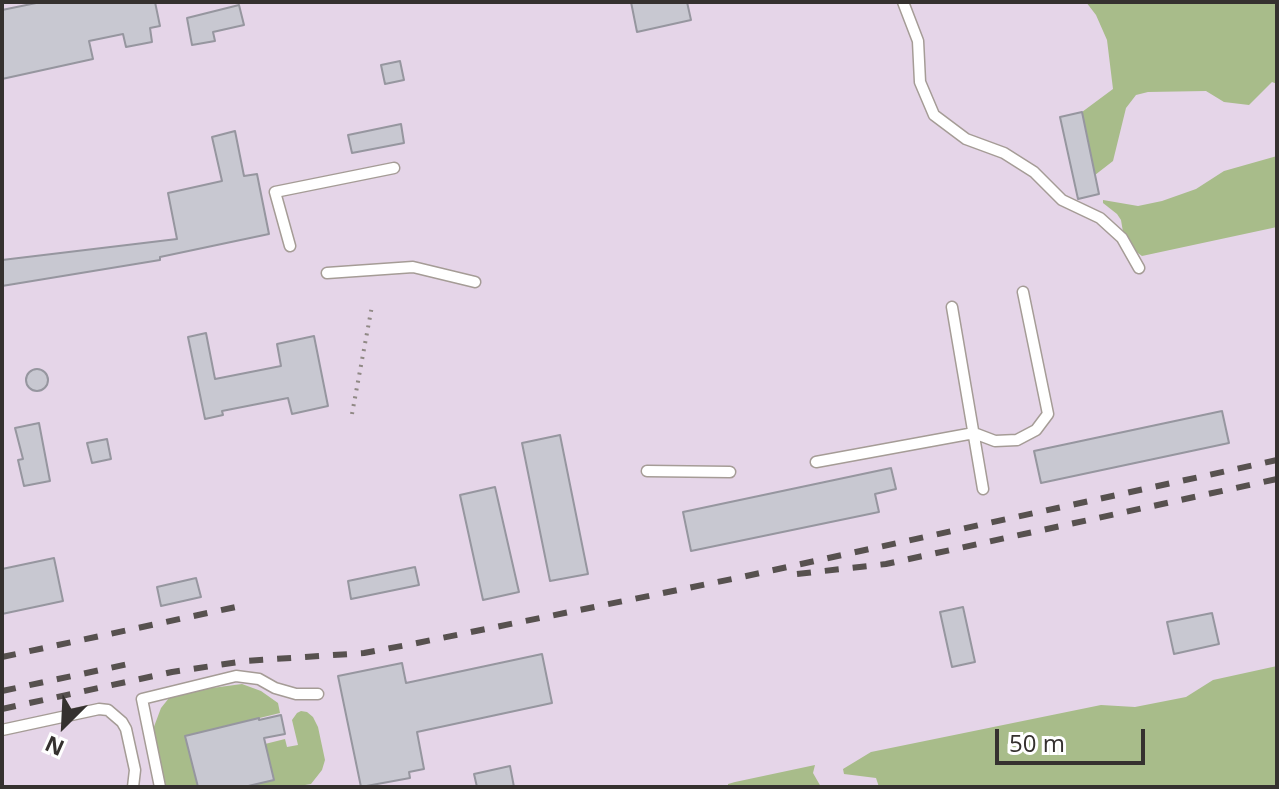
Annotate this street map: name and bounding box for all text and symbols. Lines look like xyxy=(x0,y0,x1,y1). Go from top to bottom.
north arrow xyxy=(24,685,104,765)
scale bar xyxy=(999,713,1149,763)
text: 50 m xyxy=(1009,726,1065,759)
text: N xyxy=(40,730,69,764)

